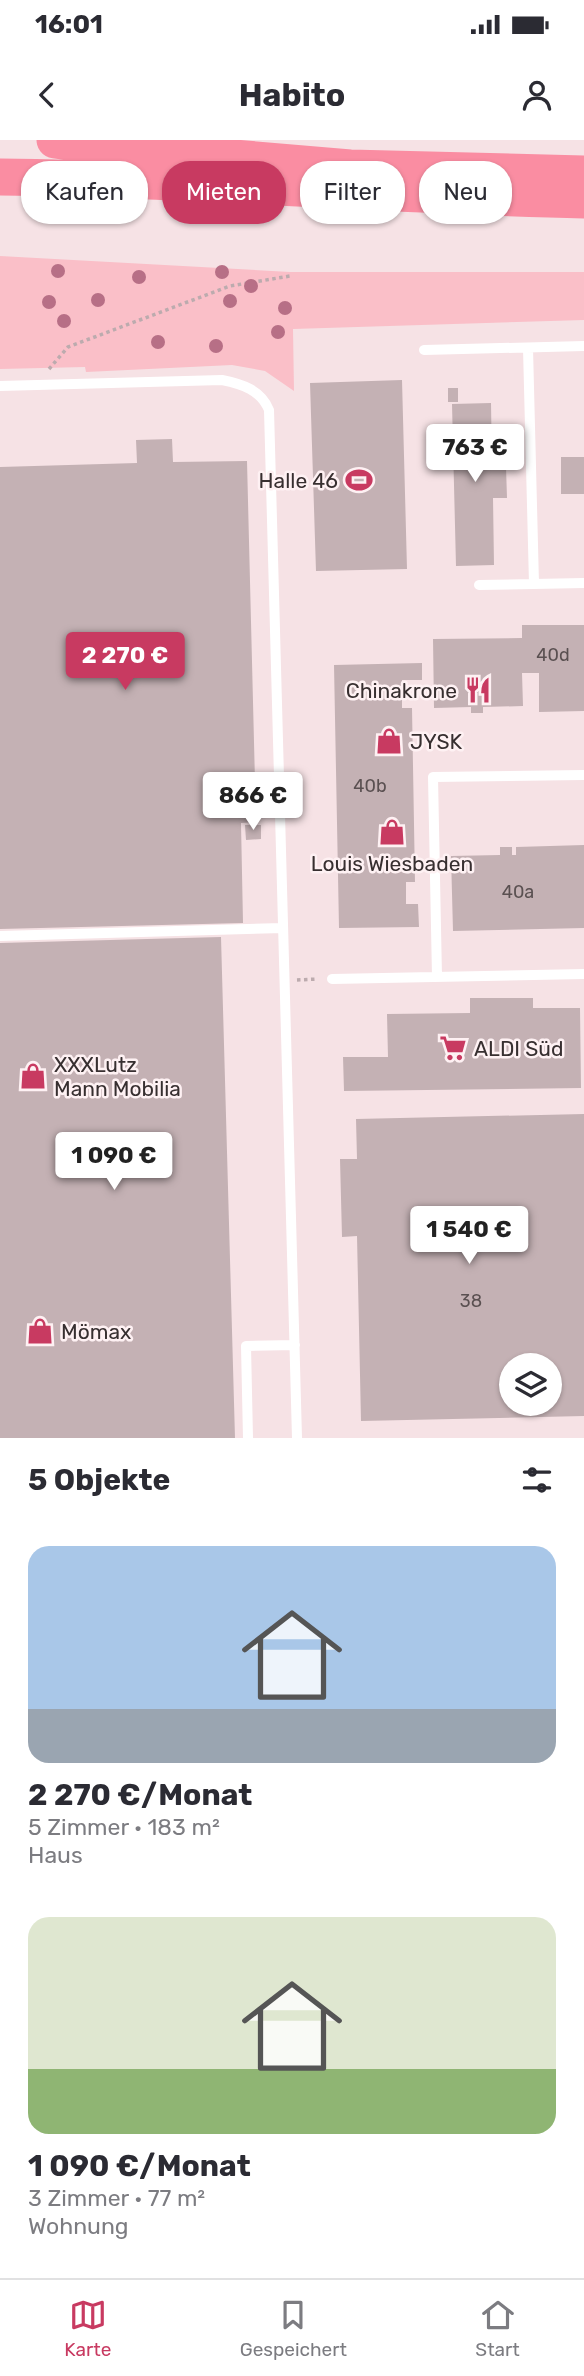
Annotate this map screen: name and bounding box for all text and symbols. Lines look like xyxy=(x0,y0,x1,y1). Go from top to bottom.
text: 16:01 xyxy=(35,9,103,40)
icon: back xyxy=(28,76,66,114)
text: Habito xyxy=(239,76,345,114)
icon: person xyxy=(518,76,556,114)
chip: Kaufen xyxy=(21,161,148,224)
chip: Mieten xyxy=(162,161,286,224)
chip: Filter xyxy=(300,161,405,224)
chip: Neu xyxy=(419,161,512,224)
pin: 763 € xyxy=(426,424,524,484)
text: 763 € xyxy=(442,433,508,461)
sports icon: Halle 46 xyxy=(344,465,374,495)
place label: Halle 46 xyxy=(259,468,338,493)
pin: 2 270 € xyxy=(60,632,190,692)
text: 2 270 € xyxy=(82,641,168,669)
house number: 40d xyxy=(536,644,570,666)
restaurant icon: Chinakrone xyxy=(463,675,493,705)
place label: Chinakrone xyxy=(346,678,457,703)
shop icon: JYSK xyxy=(374,726,404,756)
place label: JYSK xyxy=(410,729,462,754)
pin: 866 € xyxy=(204,772,302,832)
house number: 40b xyxy=(353,775,387,797)
text: 866 € xyxy=(219,781,287,809)
shop icon: Louis Wiesbaden xyxy=(377,817,407,847)
place label: Louis Wiesbaden xyxy=(311,851,473,876)
house number: 40a xyxy=(502,881,534,903)
supermarket icon: ALDI Süd xyxy=(438,1033,468,1063)
place label: ALDI Süd xyxy=(474,1036,563,1061)
place label: XXXLutz Mann Mobilia xyxy=(54,1052,181,1101)
shop icon: XXXLutz Mann Mobilia xyxy=(18,1061,48,1091)
pin: 1 090 € xyxy=(49,1132,179,1192)
text: 1 090 € xyxy=(71,1141,157,1169)
pin: 1 540 € xyxy=(404,1206,534,1266)
text: 1 540 € xyxy=(426,1215,512,1243)
house number: 38 xyxy=(460,1290,482,1312)
shop icon: Mömax xyxy=(25,1316,55,1346)
place label: Mömax xyxy=(61,1319,131,1344)
map controls xyxy=(499,1353,562,1416)
button: layers xyxy=(499,1353,562,1416)
icon: filters xyxy=(518,1461,556,1499)
text: 5 Objekte xyxy=(28,1462,170,1498)
icon: home xyxy=(229,1592,355,1718)
text: 2 270 €/Monat xyxy=(28,1777,252,1813)
text: 5 Zimmer · 183 m² xyxy=(28,1813,220,1841)
text: Haus xyxy=(28,1841,83,1869)
icon: home xyxy=(229,1963,355,2089)
text: 1 090 €/Monat xyxy=(28,2148,251,2184)
text: 3 Zimmer · 77 m² xyxy=(28,2184,205,2212)
text: Wohnung xyxy=(28,2212,129,2240)
tab: Karte xyxy=(64,2296,111,2361)
tab: Gespeichert xyxy=(240,2296,347,2361)
tab: Start xyxy=(475,2296,520,2361)

